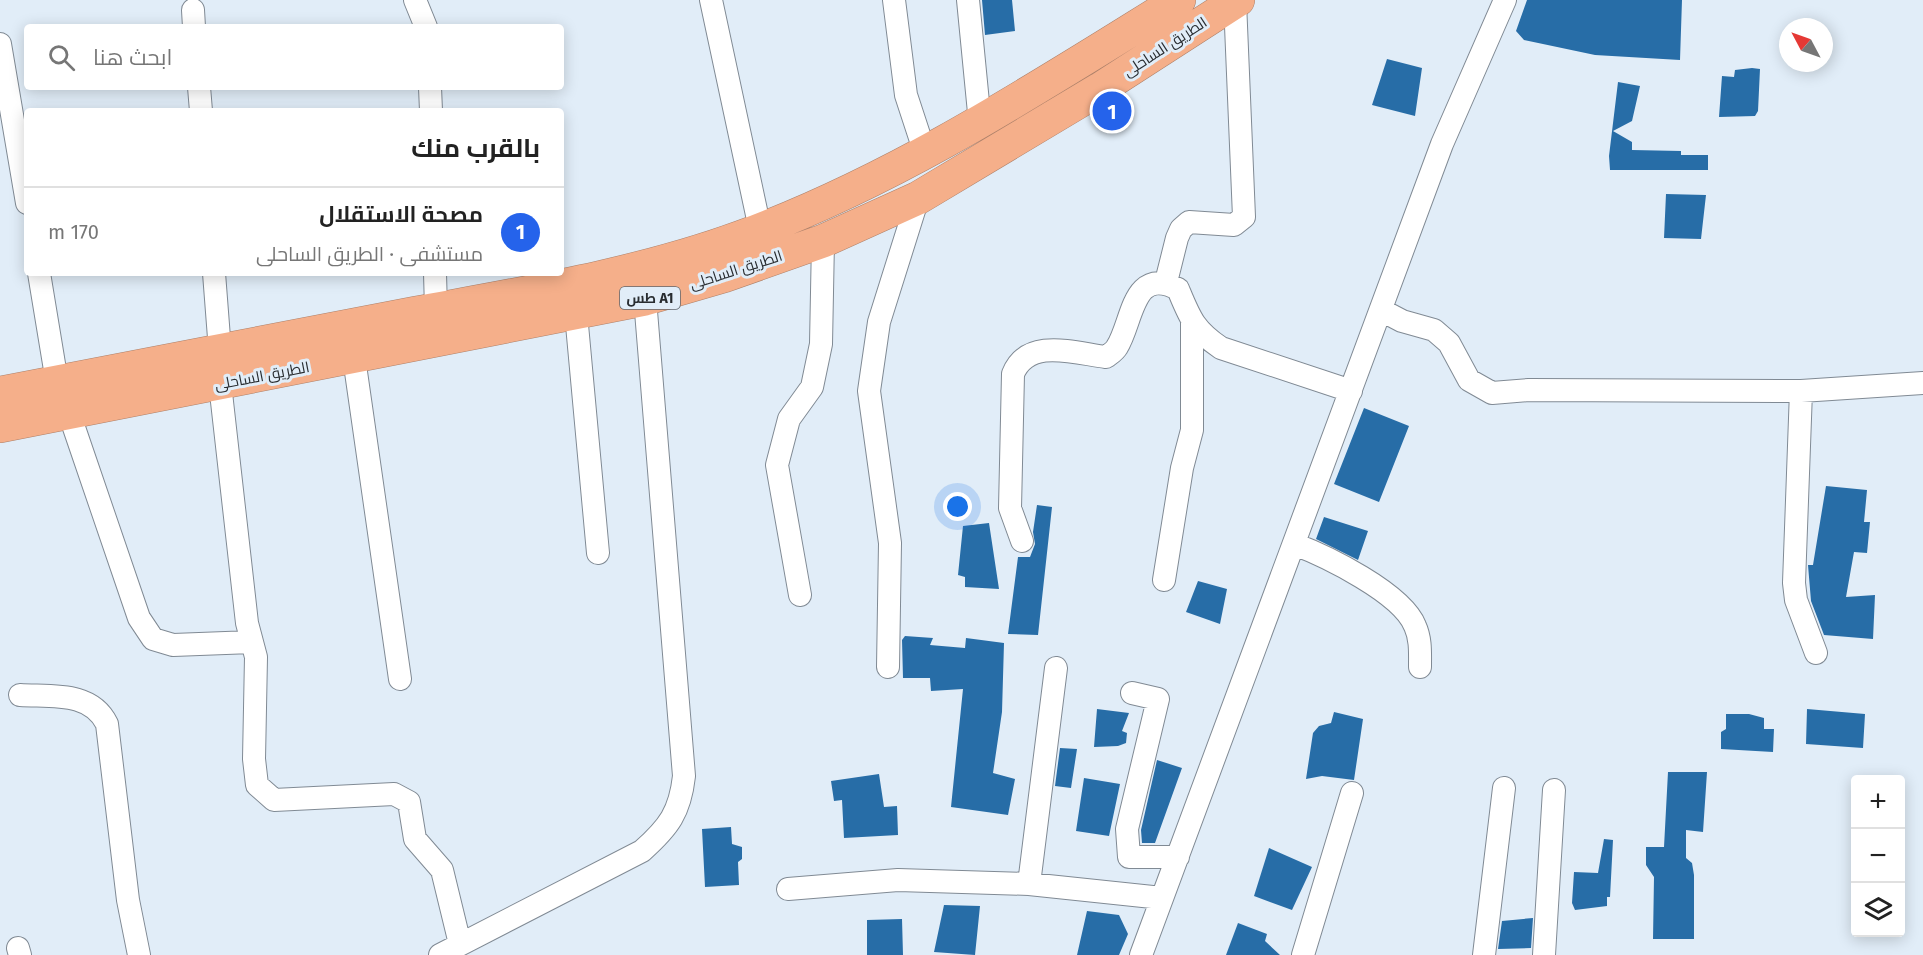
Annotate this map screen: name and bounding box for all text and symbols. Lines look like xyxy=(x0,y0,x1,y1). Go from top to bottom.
street label: الطريق الساحلى xyxy=(1120,13,1211,82)
north arrow xyxy=(1779,18,1833,72)
search box xyxy=(24,24,564,90)
icon: search xyxy=(45,41,78,74)
text: ابحث هنا xyxy=(93,44,172,71)
pin: 1 xyxy=(1092,88,1132,134)
text: بالقرب منك xyxy=(411,133,540,164)
text: مصحة الاستقلال xyxy=(319,201,483,228)
text: 170 m xyxy=(48,220,99,244)
text: 1 xyxy=(516,220,525,244)
text: مستشفى · الطريق الساحلى xyxy=(256,242,483,266)
street label: الطريق الساحلى xyxy=(688,247,785,294)
road number: طس A1 xyxy=(620,287,680,309)
street label: الطريق الساحلى xyxy=(213,358,311,395)
your location xyxy=(943,492,972,521)
map controls xyxy=(1851,775,1905,937)
button: + xyxy=(1851,775,1905,829)
button: − xyxy=(1851,829,1905,883)
button: layers xyxy=(1851,883,1905,937)

